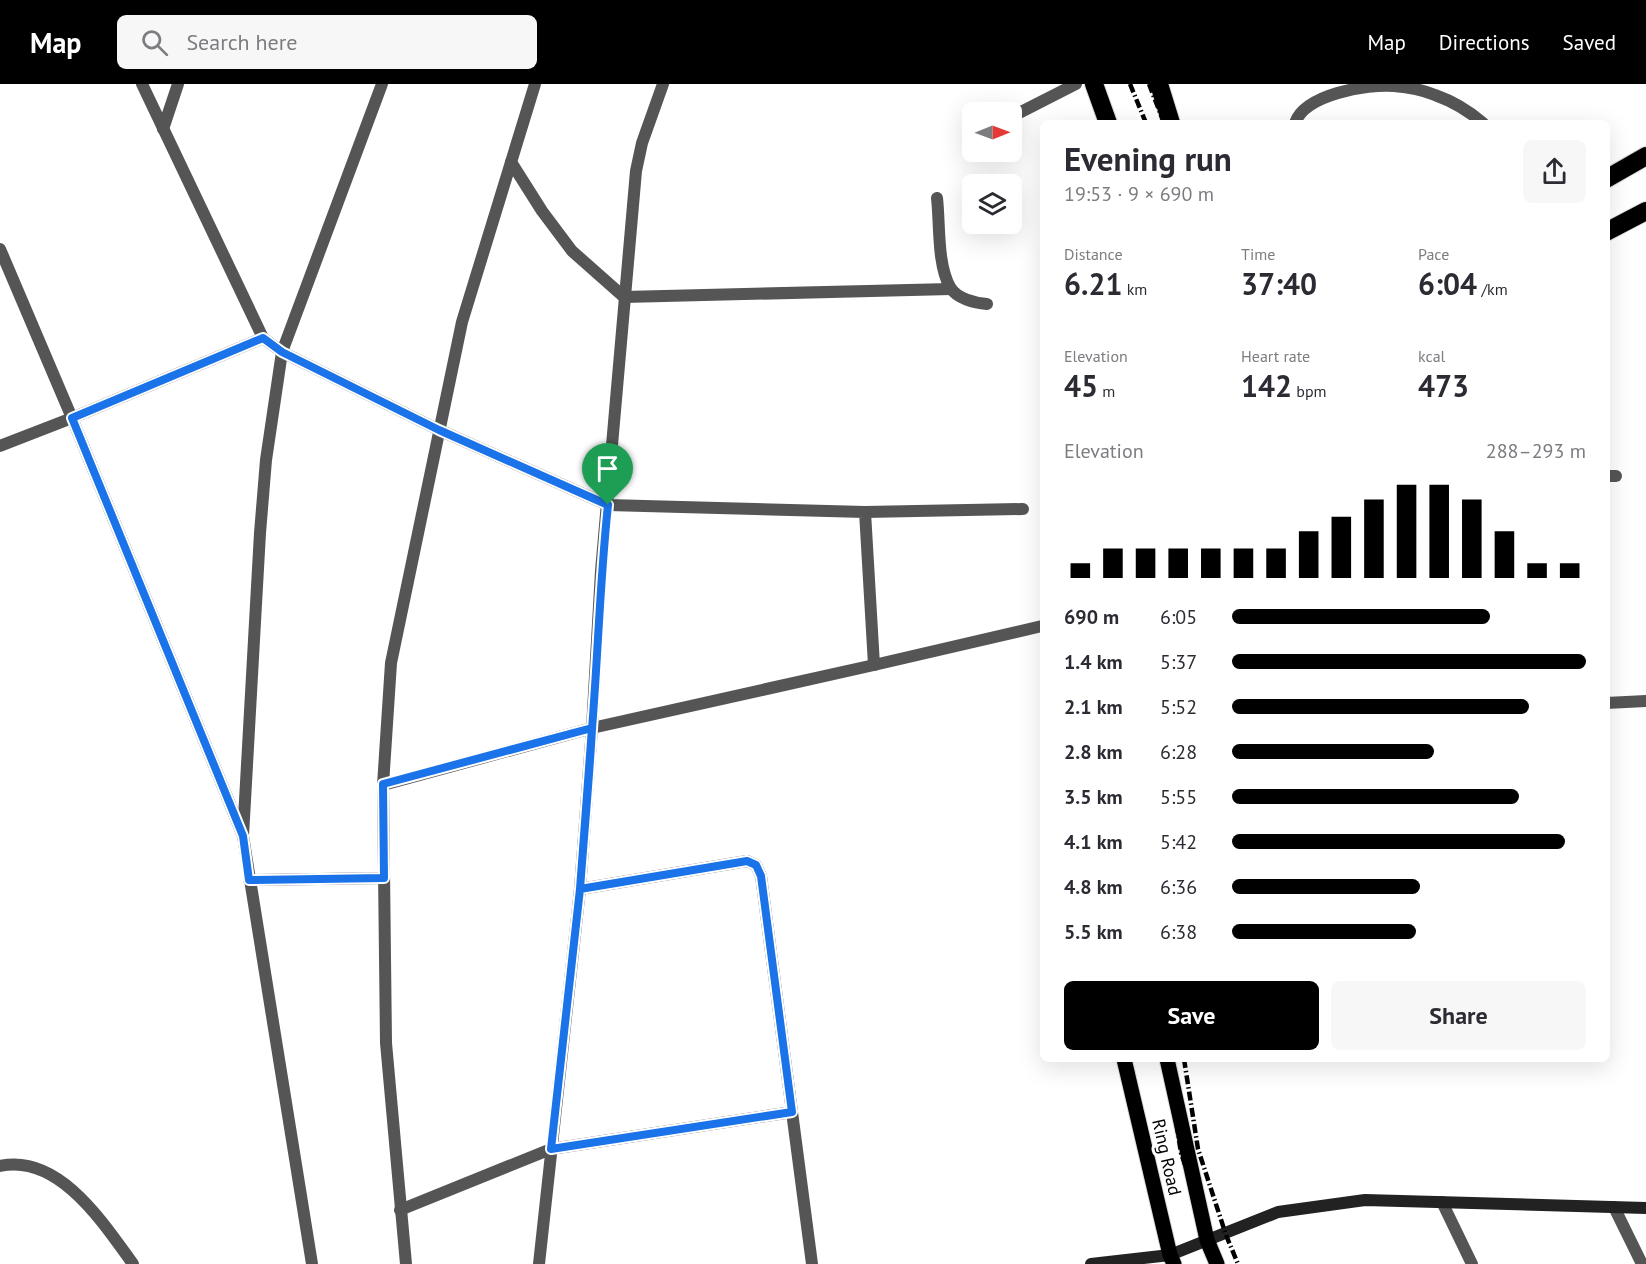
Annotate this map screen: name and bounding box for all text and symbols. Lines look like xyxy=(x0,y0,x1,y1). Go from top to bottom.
search box xyxy=(117,15,537,69)
text: Map xyxy=(30,24,81,61)
icon: search xyxy=(138,26,171,59)
text: Search here xyxy=(186,28,297,56)
text: Map xyxy=(1367,29,1406,56)
text: Directions xyxy=(1439,29,1530,56)
text: Saved xyxy=(1563,29,1616,56)
north arrow xyxy=(962,102,1022,162)
map controls xyxy=(962,102,1022,234)
text: Evening run xyxy=(1064,137,1232,180)
button: share xyxy=(1523,140,1586,203)
button: layers xyxy=(962,174,1022,234)
text: 19:53 · 9 × 690 m xyxy=(1064,181,1214,207)
text: Distance xyxy=(1064,244,1123,264)
text: Time xyxy=(1241,244,1275,264)
text: Pace xyxy=(1418,244,1449,264)
text: 6.21 xyxy=(1064,264,1122,303)
text: 37:40 xyxy=(1241,264,1317,303)
text: 6:04 xyxy=(1418,264,1477,303)
text: km xyxy=(1122,279,1147,299)
text: /km xyxy=(1477,279,1508,299)
text: Elevation xyxy=(1064,346,1128,366)
text: Heart rate xyxy=(1241,346,1310,366)
text: kcal xyxy=(1418,346,1445,366)
text: 45 xyxy=(1064,366,1098,405)
text: 142 xyxy=(1241,366,1292,405)
text: 473 xyxy=(1418,366,1469,405)
text: m xyxy=(1098,381,1115,401)
text: bpm xyxy=(1292,381,1327,401)
text: Elevation xyxy=(1064,438,1144,464)
text: 288–293 m xyxy=(1486,438,1586,464)
pin xyxy=(582,443,633,505)
icon: arrive xyxy=(591,452,624,485)
text: 690 m xyxy=(1064,604,1119,630)
text: 6:05 xyxy=(1160,604,1197,630)
text: 1.4 km xyxy=(1064,649,1123,675)
text: 5:37 xyxy=(1160,649,1197,675)
text: 2.1 km xyxy=(1064,694,1123,720)
text: 5:52 xyxy=(1160,694,1197,720)
text: 2.8 km xyxy=(1064,739,1123,765)
text: 6:28 xyxy=(1160,739,1197,765)
text: 3.5 km xyxy=(1064,784,1123,810)
text: 5:55 xyxy=(1160,784,1197,810)
text: 4.1 km xyxy=(1064,829,1123,855)
text: 5:42 xyxy=(1160,829,1197,855)
text: 4.8 km xyxy=(1064,874,1123,900)
text: 6:36 xyxy=(1160,874,1197,900)
text: 5.5 km xyxy=(1064,919,1123,945)
text: 6:38 xyxy=(1160,919,1197,945)
button: Save xyxy=(1064,981,1319,1050)
button: Share xyxy=(1331,981,1586,1050)
street label: Ring Road xyxy=(1147,1116,1187,1198)

